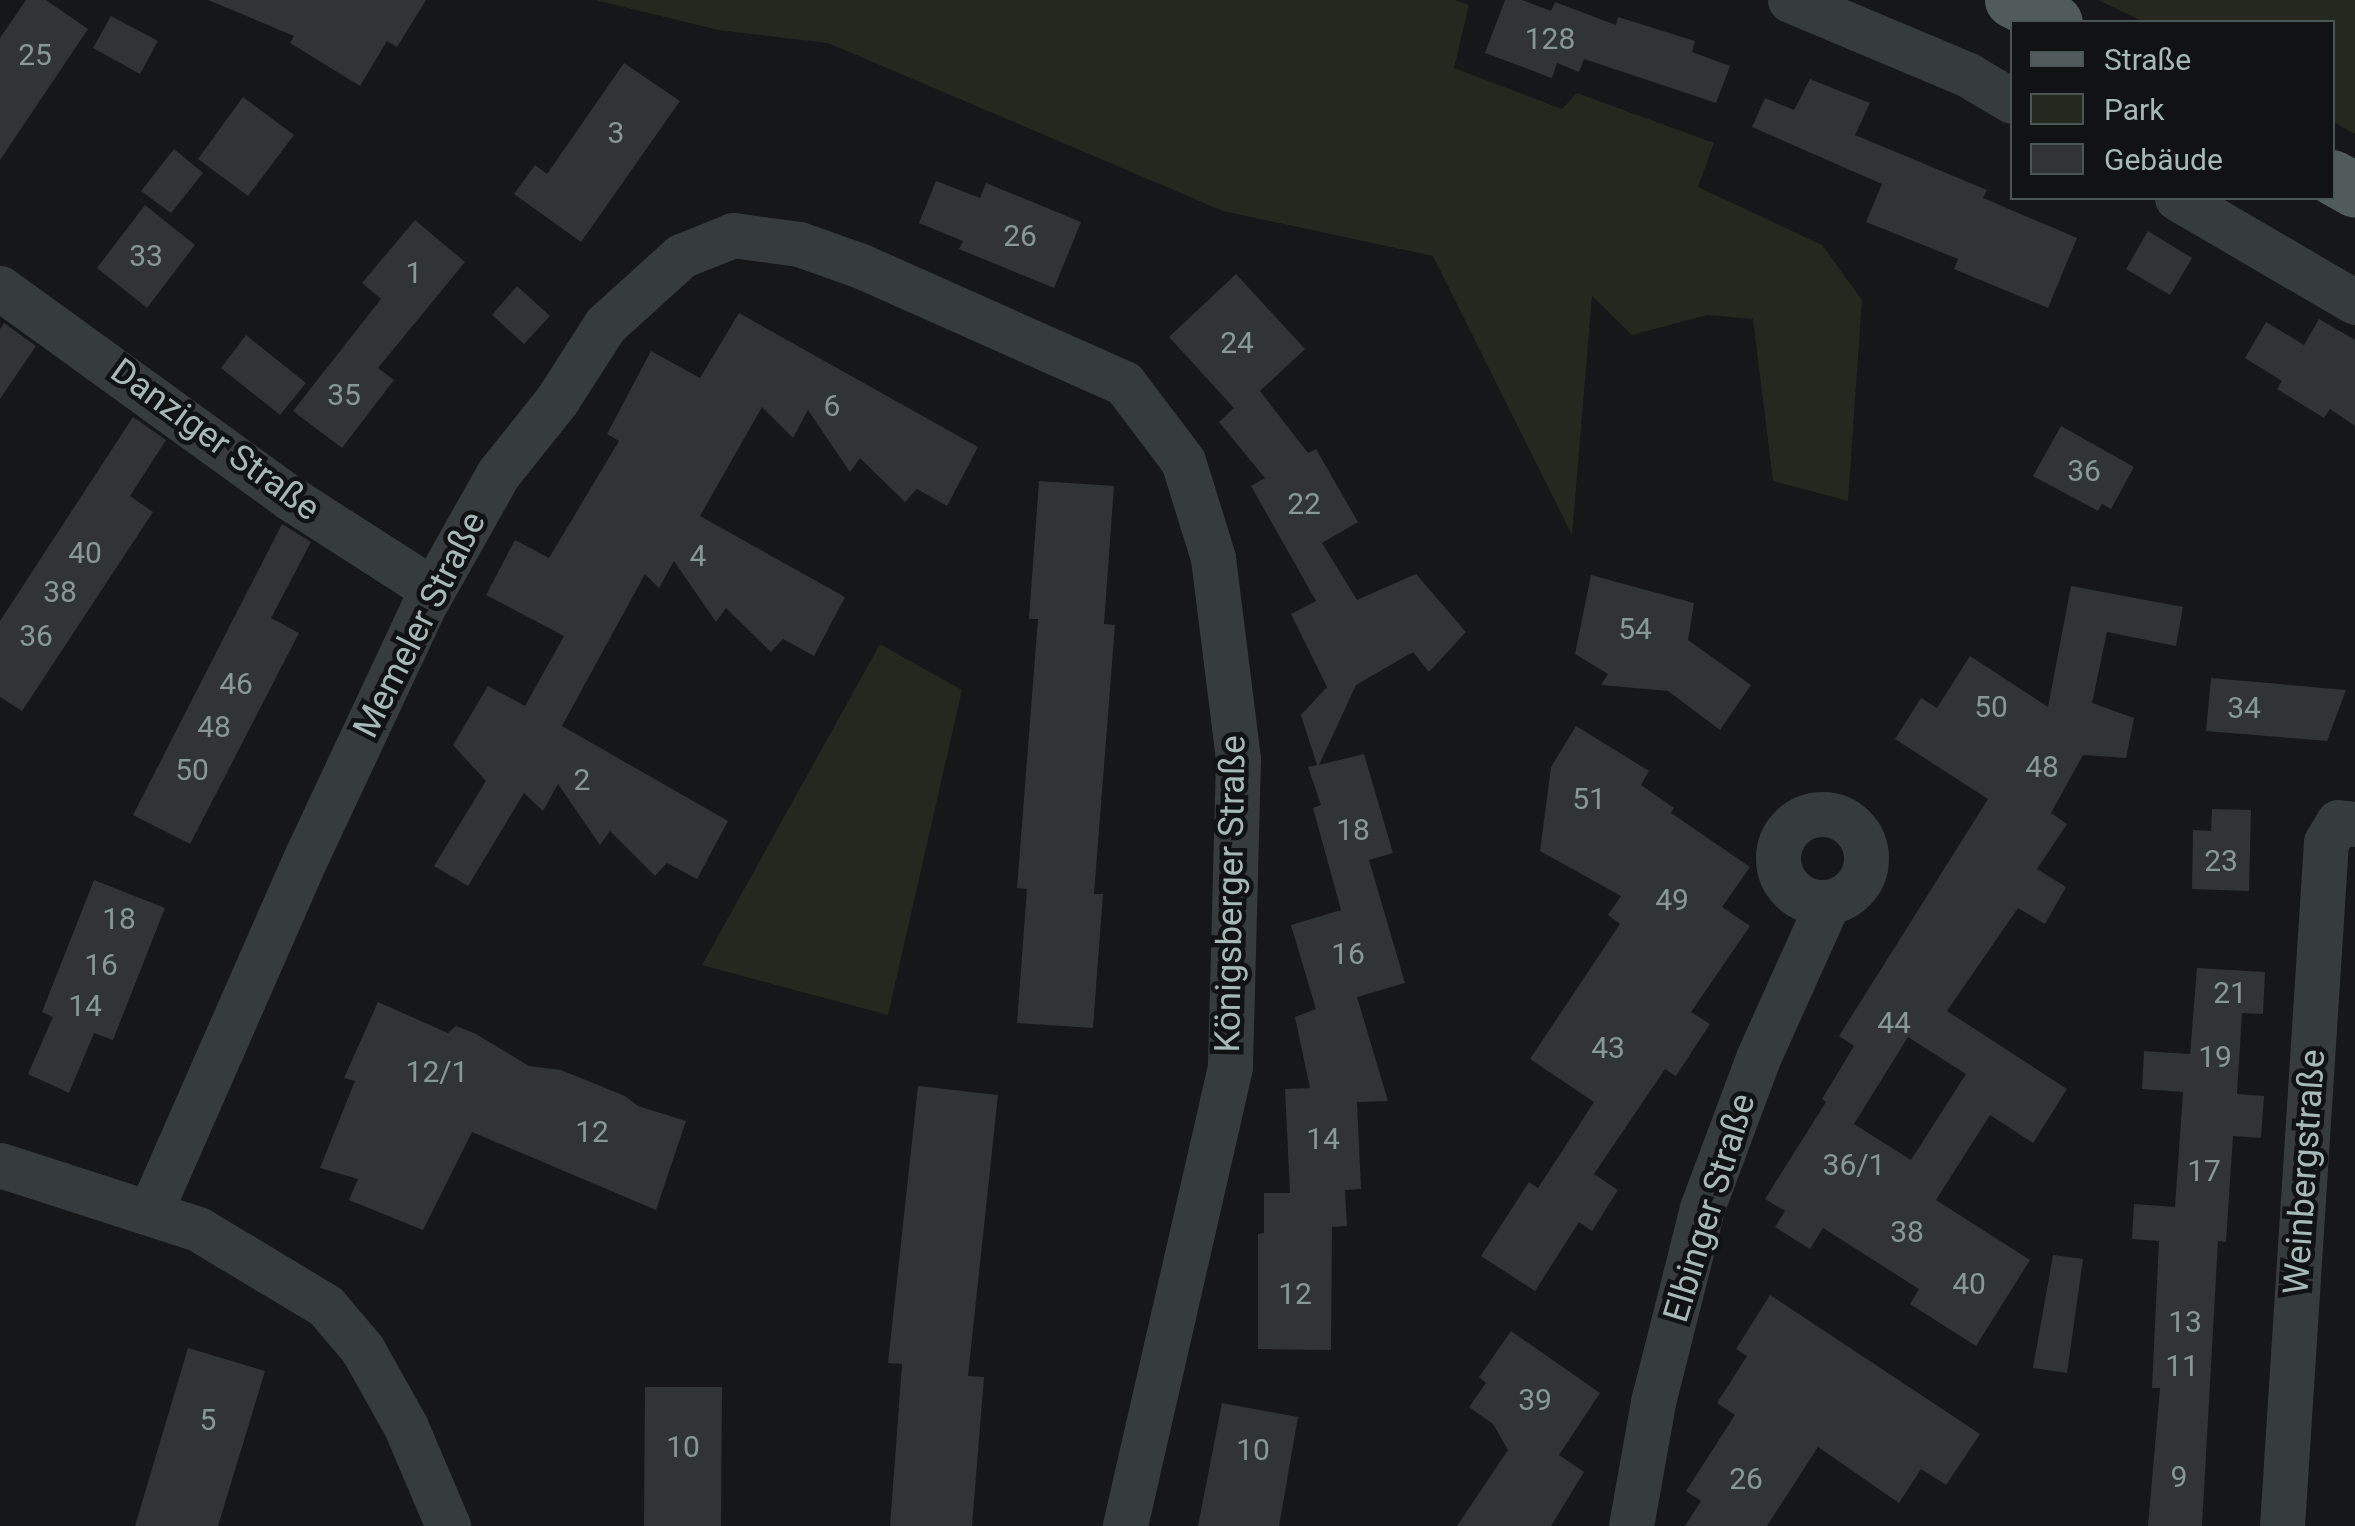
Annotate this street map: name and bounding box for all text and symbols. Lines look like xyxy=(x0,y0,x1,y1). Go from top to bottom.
legend xyxy=(2010,20,2335,200)
house number: 128 xyxy=(1525,21,1575,57)
house number: 25 xyxy=(18,37,52,73)
text: Straße xyxy=(2104,42,2191,77)
text: Park xyxy=(2104,92,2164,127)
house number: 3 xyxy=(608,115,624,151)
text: Gebäude xyxy=(2104,142,2223,177)
house number: 26 xyxy=(1003,218,1037,254)
house number: 33 xyxy=(129,238,163,274)
house number: 1 xyxy=(406,255,422,291)
house number: 24 xyxy=(1220,325,1254,361)
street label: Danziger Straße xyxy=(102,350,328,530)
house number: 35 xyxy=(327,377,361,413)
house number: 6 xyxy=(824,388,840,424)
house number: 36 xyxy=(2067,453,2101,489)
house number: 22 xyxy=(1287,486,1321,522)
street label: Memeler Straße xyxy=(345,505,495,745)
house number: 40 xyxy=(68,535,102,571)
house number: 4 xyxy=(690,538,706,574)
house number: 38 xyxy=(43,574,77,610)
house number: 54 xyxy=(1618,611,1652,647)
house number: 36 xyxy=(19,618,53,654)
house number: 46 xyxy=(219,666,253,702)
house number: 50 xyxy=(1974,689,2008,725)
house number: 34 xyxy=(2227,690,2261,726)
house number: 48 xyxy=(197,709,231,745)
street label: Königsberger Straße xyxy=(1207,735,1255,1053)
house number: 48 xyxy=(2025,749,2059,785)
house number: 50 xyxy=(175,752,209,788)
house number: 2 xyxy=(574,762,590,798)
house number: 51 xyxy=(1572,781,1606,817)
house number: 18 xyxy=(1336,812,1370,848)
house number: 23 xyxy=(2204,843,2238,879)
house number: 49 xyxy=(1655,882,1689,918)
house number: 18 xyxy=(102,901,136,937)
house number: 16 xyxy=(1331,936,1365,972)
house number: 16 xyxy=(84,947,118,983)
house number: 21 xyxy=(2213,975,2247,1011)
house number: 14 xyxy=(68,988,102,1024)
house number: 44 xyxy=(1877,1005,1911,1041)
house number: 43 xyxy=(1591,1030,1625,1066)
house number: 19 xyxy=(2198,1039,2232,1075)
street label: Weinbergstraße xyxy=(2275,1048,2335,1296)
house number: 12/1 xyxy=(406,1054,468,1090)
street label: Elbinger Straße xyxy=(1655,1089,1765,1327)
house number: 12 xyxy=(575,1114,609,1150)
house number: 14 xyxy=(1306,1121,1340,1157)
house number: 36/1 xyxy=(1823,1147,1885,1183)
house number: 17 xyxy=(2187,1153,2221,1189)
house number: 38 xyxy=(1890,1214,1924,1250)
house number: 40 xyxy=(1952,1266,1986,1302)
house number: 12 xyxy=(1278,1276,1312,1312)
house number: 13 xyxy=(2168,1304,2202,1340)
house number: 11 xyxy=(2165,1348,2199,1384)
house number: 39 xyxy=(1518,1382,1552,1418)
house number: 5 xyxy=(200,1402,216,1438)
house number: 10 xyxy=(666,1429,700,1465)
house number: 10 xyxy=(1236,1432,1270,1468)
house number: 9 xyxy=(2171,1459,2187,1495)
house number: 26 xyxy=(1729,1461,1763,1497)

